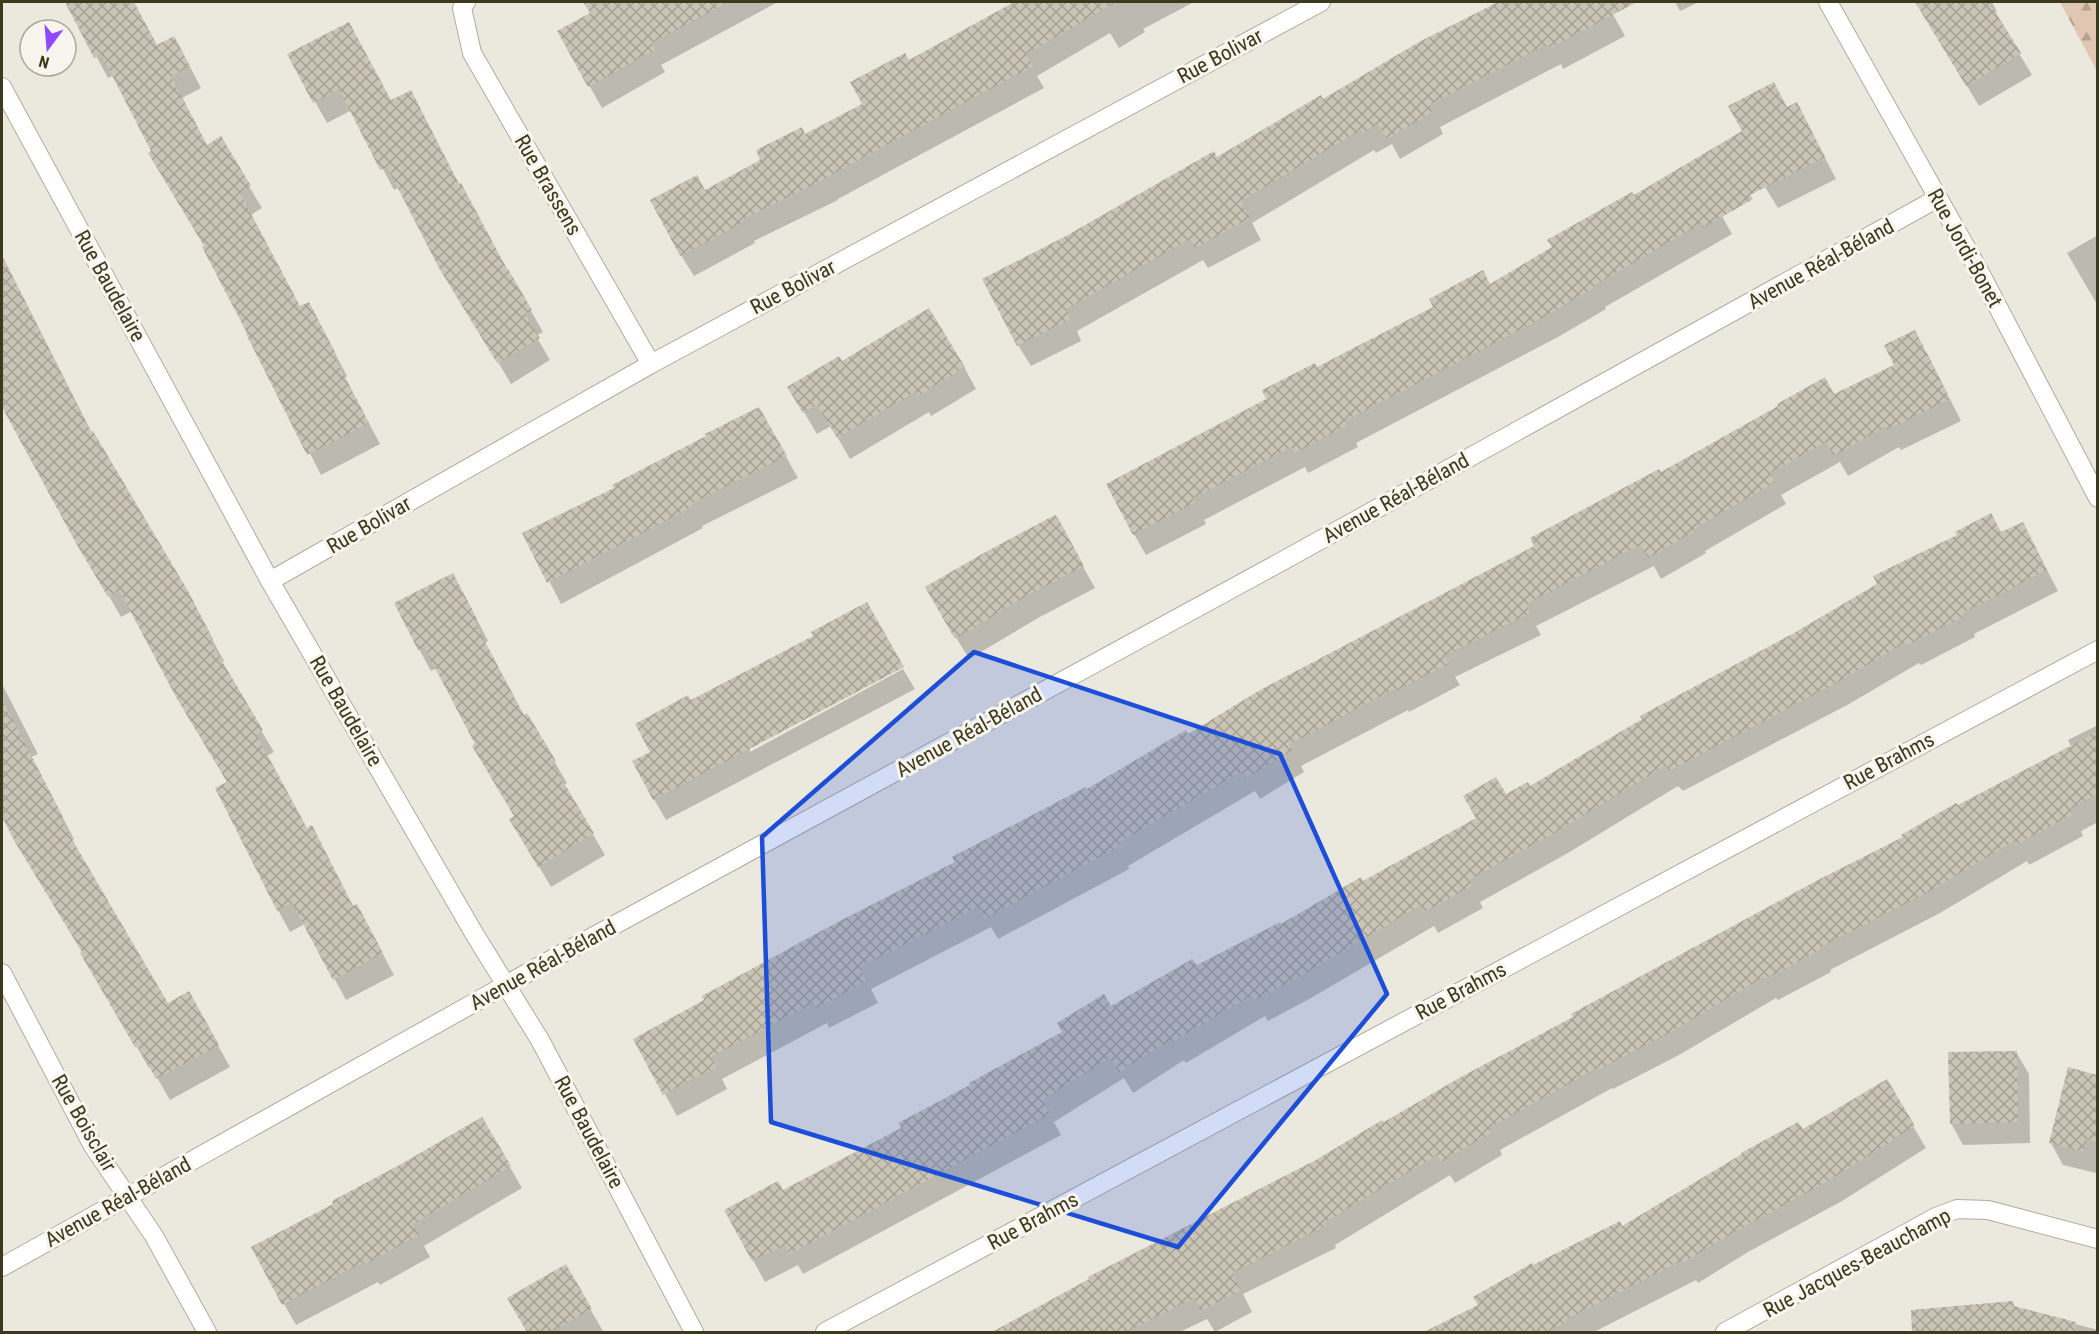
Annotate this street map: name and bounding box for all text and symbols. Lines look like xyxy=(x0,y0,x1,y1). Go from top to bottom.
north arrow xyxy=(18,18,78,78)
street label: Rue Bolivar xyxy=(1173,24,1267,88)
text: N xyxy=(37,51,51,72)
street label: Rue Brassens xyxy=(510,130,586,240)
street label: Rue Jordi-Bonet xyxy=(1923,185,2007,311)
street label: Avenue Réal-Béland xyxy=(1744,214,1898,314)
street label: Rue Baudelaire xyxy=(70,226,151,346)
street label: Rue Bolivar xyxy=(746,255,840,319)
street label: Avenue Réal-Béland xyxy=(1319,448,1473,548)
street label: Rue Bolivar xyxy=(323,491,415,559)
street label: Rue Baudelaire xyxy=(305,651,387,771)
street label: Avenue Réal-Béland xyxy=(892,682,1046,782)
street label: Rue Brahms xyxy=(1840,727,1938,795)
street label: Avenue Réal-Béland xyxy=(466,915,620,1015)
street label: Rue Brahms xyxy=(1412,957,1510,1025)
street label: Rue Boisclair xyxy=(47,1070,121,1176)
street label: Rue Baudelaire xyxy=(549,1072,629,1192)
street label: Avenue Réal-Béland xyxy=(41,1152,195,1252)
street label: Rue Brahms xyxy=(984,1187,1082,1255)
street label: Rue Jacques-Beauchamp xyxy=(1759,1203,1955,1323)

